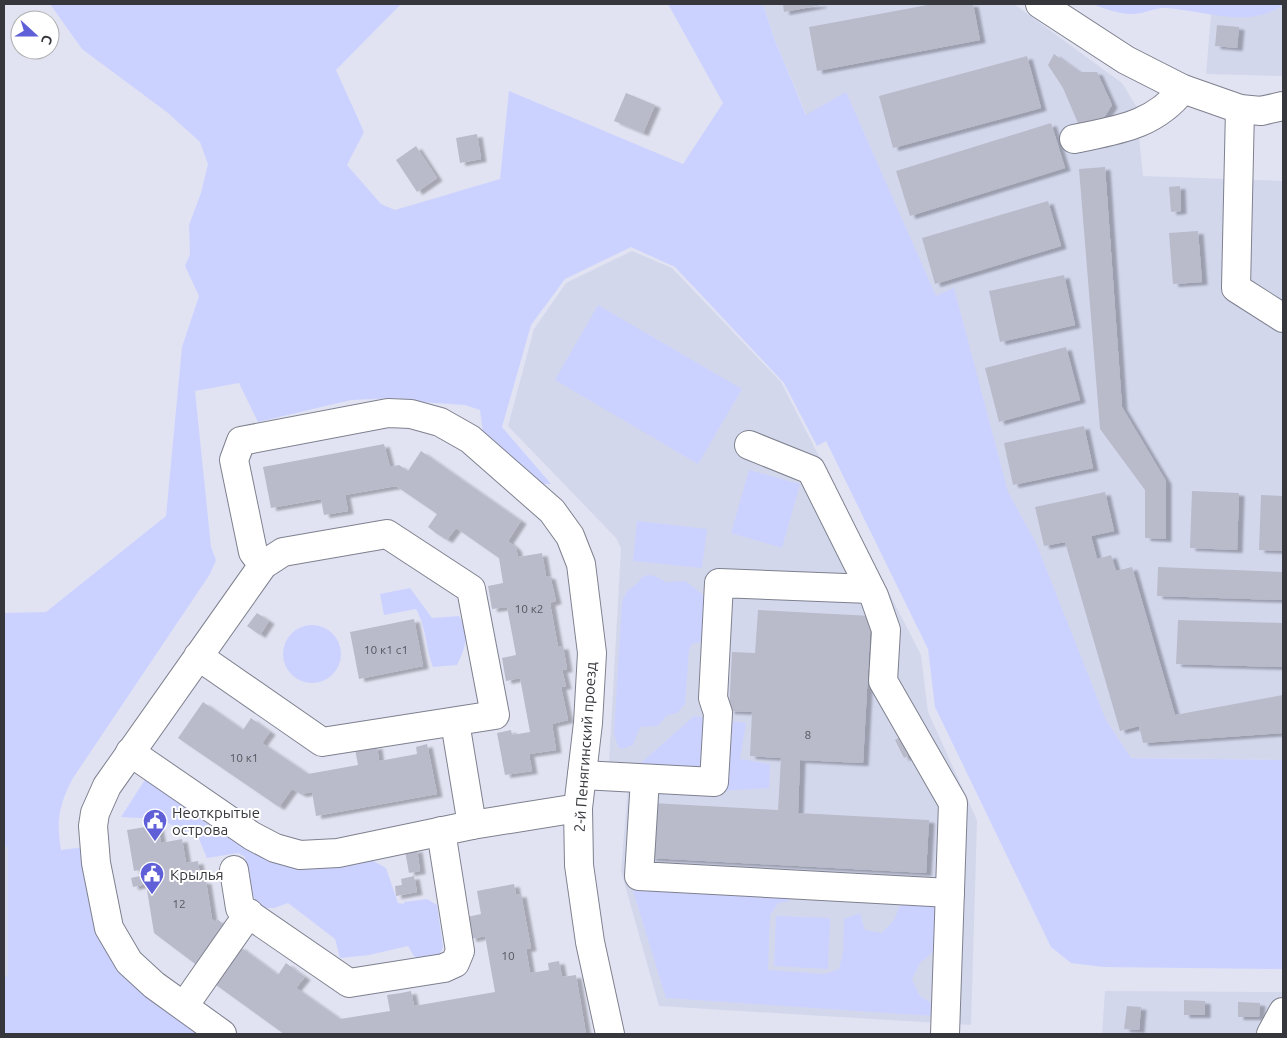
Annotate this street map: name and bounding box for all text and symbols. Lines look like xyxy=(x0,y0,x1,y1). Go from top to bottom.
north arrow xyxy=(10,10,60,60)
text: С xyxy=(38,33,56,47)
house number: 10 к2 xyxy=(514,602,544,615)
house number: 10 к1 с1 xyxy=(364,643,408,656)
street label: 2-й Пенягинский проезд xyxy=(571,661,599,833)
house number: 8 xyxy=(805,728,812,741)
house number: 10 к1 xyxy=(229,751,259,764)
place label: Неоткрытые острова xyxy=(172,804,260,838)
public building icon: Неоткрытые острова xyxy=(142,808,168,842)
public building icon: Крылья xyxy=(139,861,165,895)
place label: Крылья xyxy=(170,866,224,883)
house number: 12 xyxy=(172,897,186,910)
house number: 10 xyxy=(501,949,515,962)

